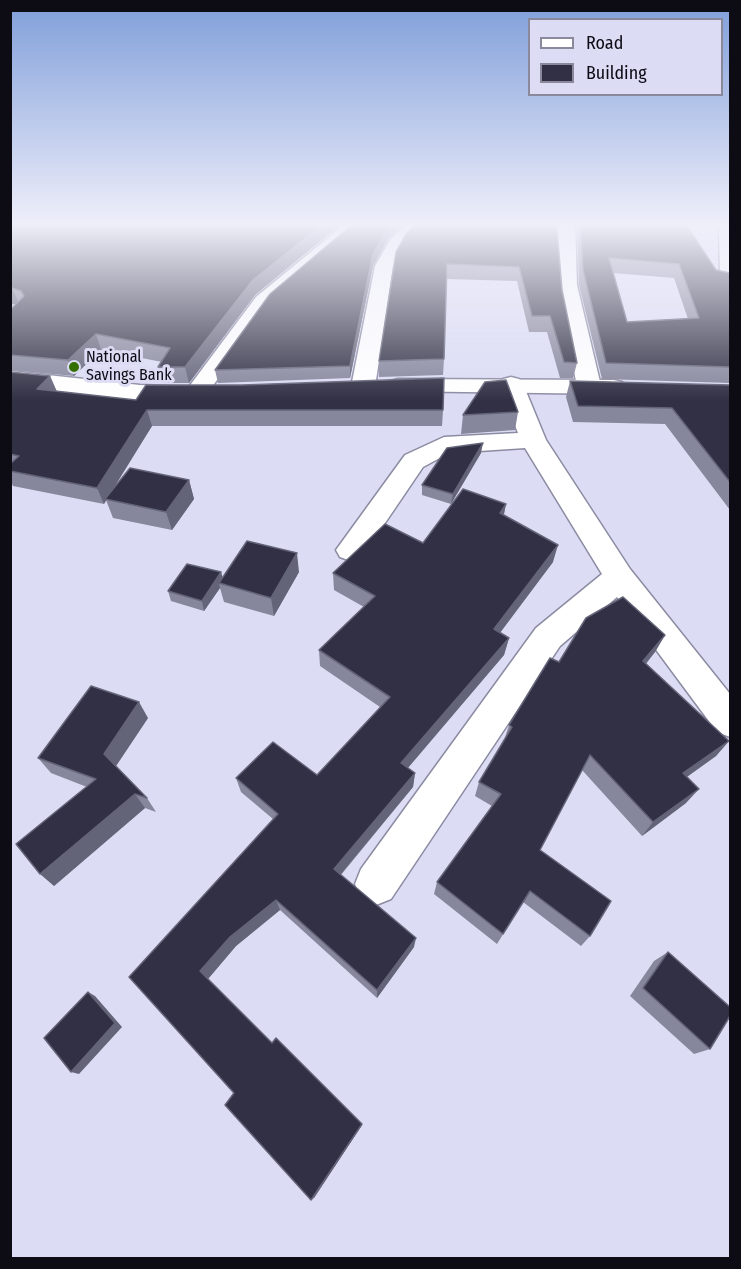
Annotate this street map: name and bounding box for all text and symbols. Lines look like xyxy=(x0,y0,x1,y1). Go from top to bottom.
legend xyxy=(528,18,723,96)
text: Road xyxy=(586,32,623,54)
text: Building xyxy=(586,62,647,84)
place label: National Savings Bank xyxy=(86,348,172,386)
marker: National Savings Bank xyxy=(67,360,81,374)

